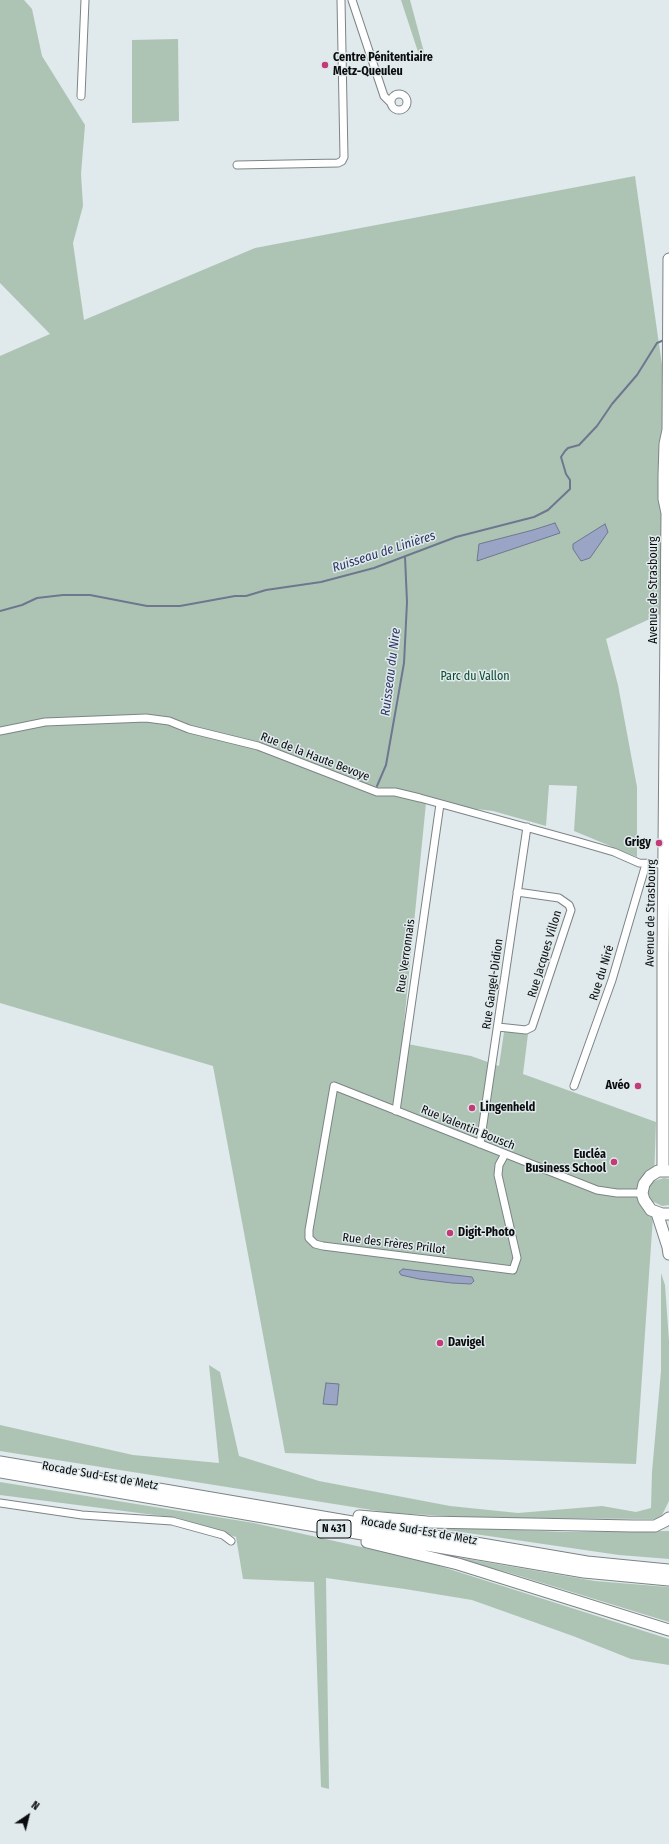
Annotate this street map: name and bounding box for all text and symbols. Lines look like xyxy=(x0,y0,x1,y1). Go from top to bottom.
place label: Centre Pénitentiaire Metz-Queuleu xyxy=(333,51,433,79)
marker: Centre Pénitentiaire Metz-Queuleu xyxy=(320,60,330,70)
water label: Ruisseau de Linières xyxy=(330,528,438,576)
street label: Avenue de Strasbourg xyxy=(647,536,661,644)
water label: Ruisseau du Nire xyxy=(378,627,404,717)
park label: Parc du Vallon xyxy=(440,670,510,684)
street label: Rue de la Haute Bevoye xyxy=(258,730,372,784)
place label: Grigy xyxy=(625,836,651,850)
marker: Grigy xyxy=(654,838,664,848)
street label: Avenue de Strasbourg xyxy=(643,859,659,967)
street label: Rue Jacques Villon xyxy=(525,909,565,999)
street label: Rue Verronnais xyxy=(394,918,418,994)
street label: Rue Gangel-Didion xyxy=(479,938,507,1030)
street label: Rue du Niré xyxy=(587,944,617,1002)
place label: Avéo xyxy=(605,1079,630,1093)
marker: Avéo xyxy=(633,1081,643,1091)
place label: Lingenheld xyxy=(480,1101,535,1115)
street label: Rue Valentin Bousch xyxy=(419,1103,517,1153)
marker: Lingenheld xyxy=(467,1103,477,1113)
place label: Eucléa Business School xyxy=(526,1148,606,1176)
marker: Eucléa Business School xyxy=(609,1157,619,1167)
place label: Digit-Photo xyxy=(458,1226,515,1240)
marker: Digit-Photo xyxy=(445,1228,455,1238)
street label: Rue des Frères Prillot xyxy=(342,1231,446,1257)
place label: Davigel xyxy=(448,1336,485,1350)
marker: Davigel xyxy=(435,1338,445,1348)
street label: Rocade Sud-Est de Metz xyxy=(41,1459,159,1493)
street label: Rocade Sud-Est de Metz xyxy=(360,1514,478,1548)
road number: N 431 xyxy=(317,1520,351,1538)
north arrow xyxy=(8,1796,48,1836)
text: N xyxy=(29,1799,42,1813)

